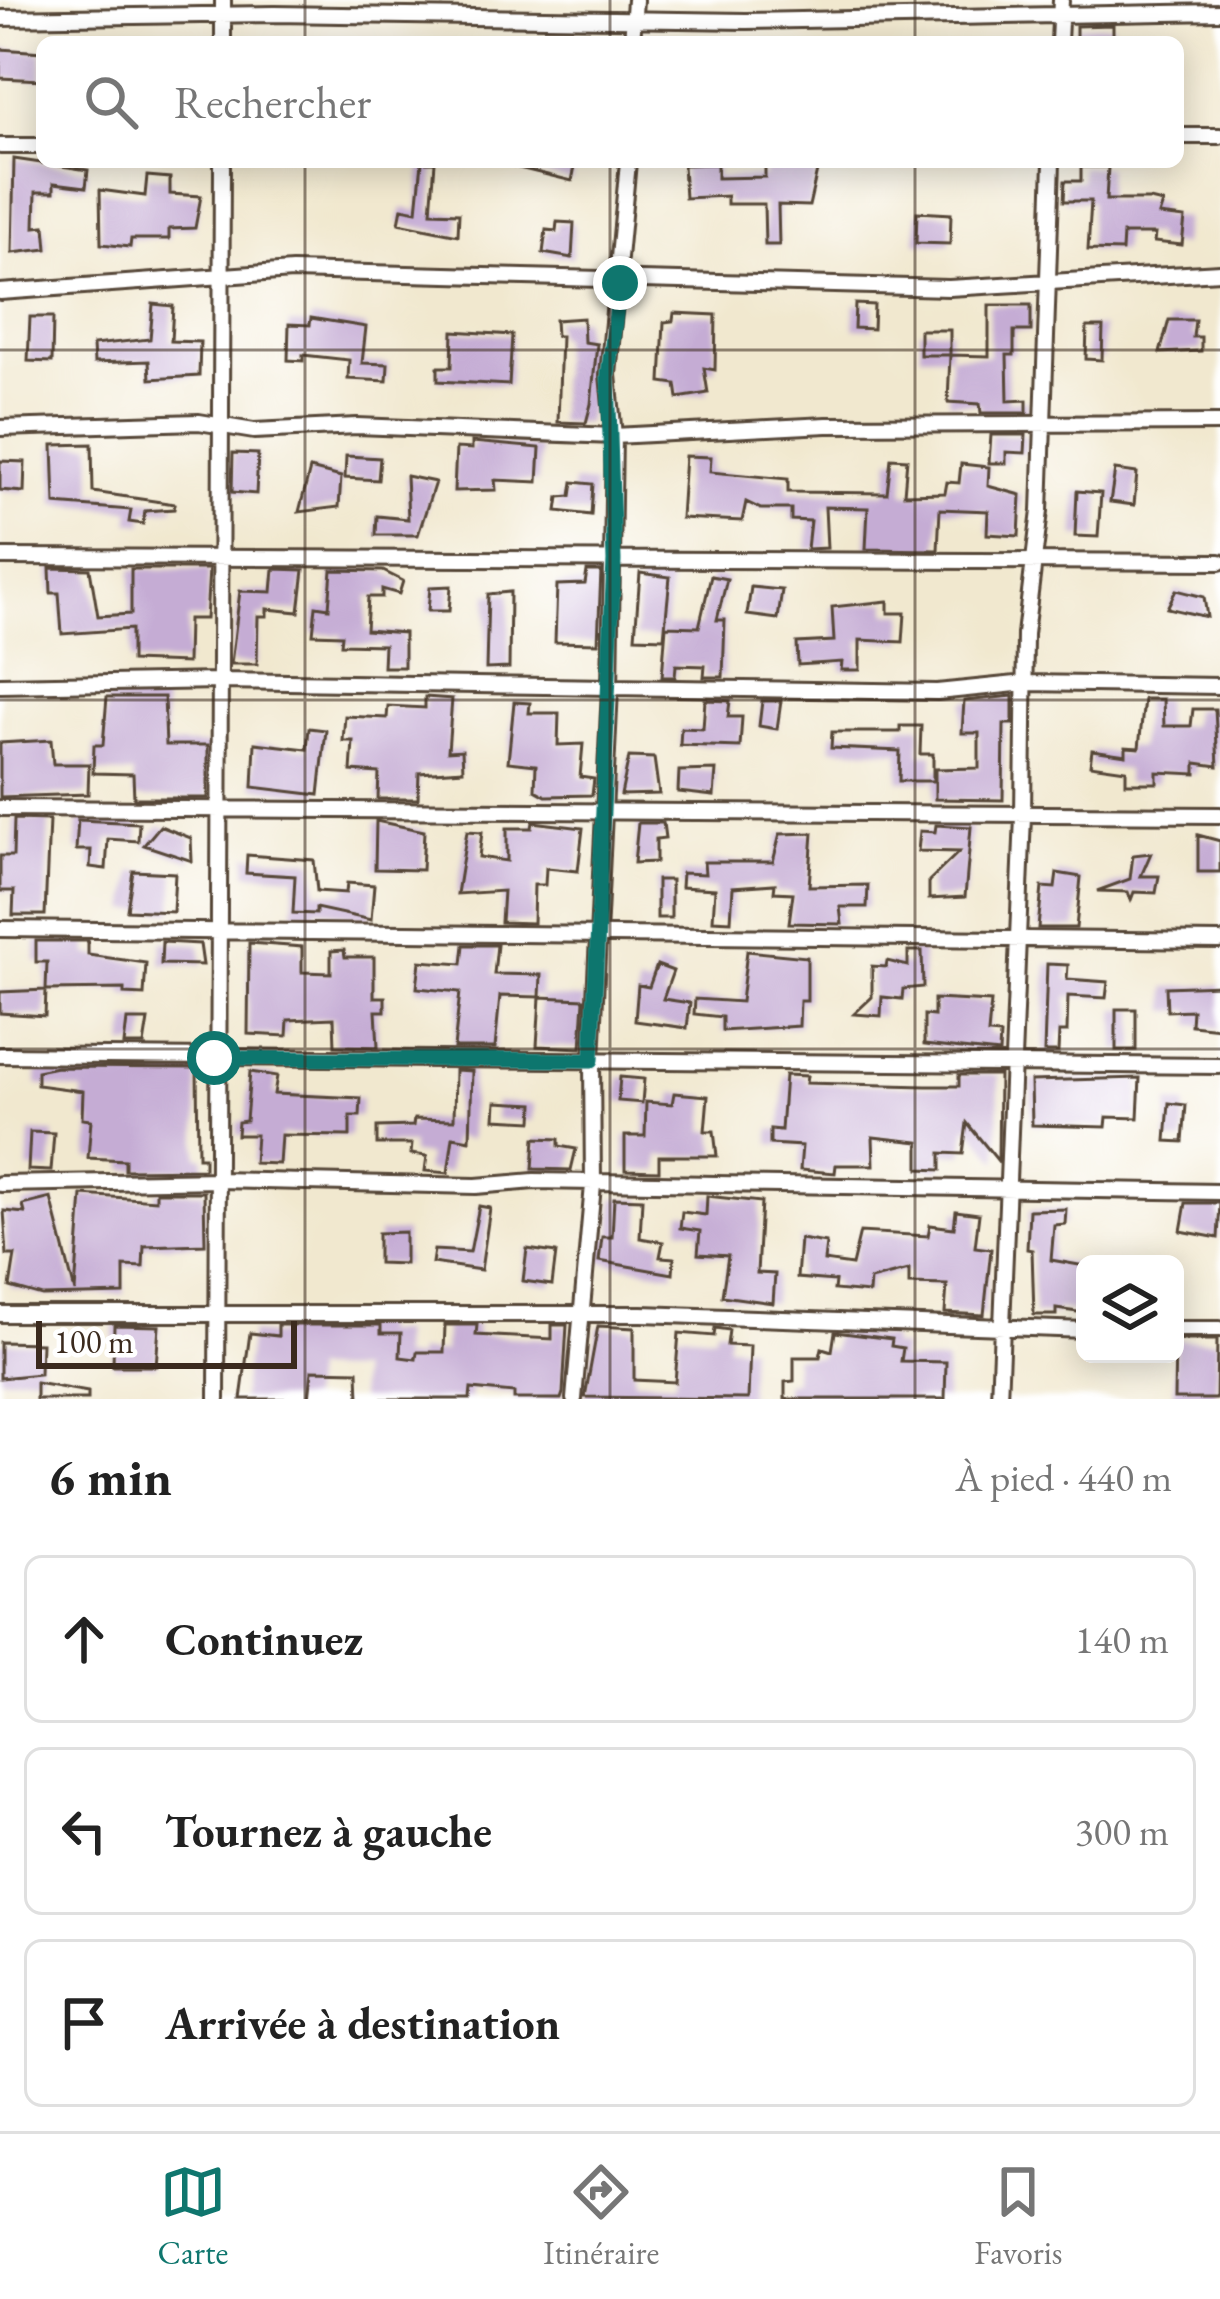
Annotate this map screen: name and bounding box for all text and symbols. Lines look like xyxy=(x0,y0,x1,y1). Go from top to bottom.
search box xyxy=(36,36,1184,168)
icon: search xyxy=(78,69,144,135)
text: Rechercher xyxy=(174,73,371,131)
route end xyxy=(593,256,647,310)
route start xyxy=(187,1031,241,1085)
map controls xyxy=(1076,1255,1184,1363)
button: layers xyxy=(1076,1255,1184,1363)
scale bar xyxy=(36,1315,297,1368)
text: 100 m xyxy=(54,1320,134,1363)
text: 6 min xyxy=(48,1444,172,1510)
text: À pied · 440 m xyxy=(955,1452,1172,1503)
icon: ahead xyxy=(51,1606,117,1672)
text: Continuez xyxy=(165,1610,363,1668)
text: 140 m xyxy=(1075,1614,1169,1665)
icon: left xyxy=(51,1798,117,1864)
text: Tournez à gauche xyxy=(165,1802,492,1860)
text: 300 m xyxy=(1075,1806,1169,1857)
icon: arrive xyxy=(51,1990,117,2056)
text: Arrivée à destination xyxy=(165,1994,560,2052)
tab: Carte xyxy=(157,2159,228,2274)
tab: Itinéraire xyxy=(543,2159,659,2274)
tab: Favoris xyxy=(974,2159,1063,2274)

